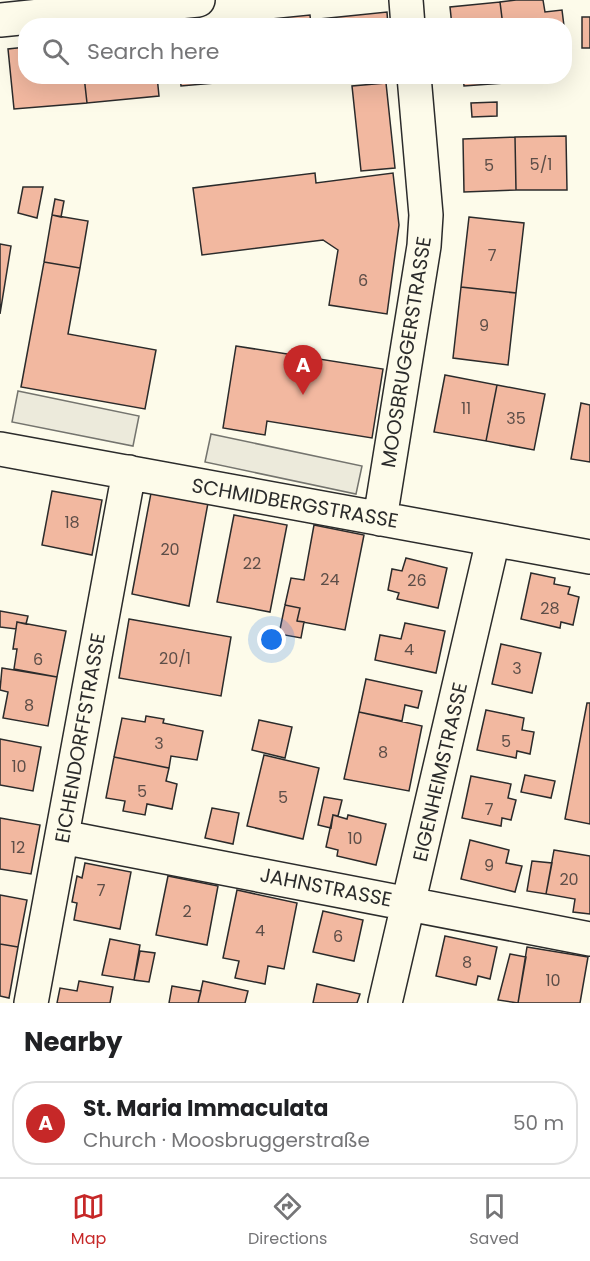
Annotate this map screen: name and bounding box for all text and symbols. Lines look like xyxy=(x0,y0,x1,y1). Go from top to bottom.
search box xyxy=(18,18,572,84)
icon: search xyxy=(39,35,72,68)
text: Search here xyxy=(87,36,220,67)
house number: 5/1 xyxy=(530,153,552,176)
house number: 5 xyxy=(484,154,494,177)
street label: MOOSBRUGGERSTRASSE xyxy=(374,234,438,470)
house number: 7 xyxy=(488,244,497,267)
house number: 6 xyxy=(358,269,368,292)
house number: 9 xyxy=(479,314,489,337)
pin: A xyxy=(284,346,322,395)
house number: 11 xyxy=(461,397,471,420)
house number: 35 xyxy=(506,407,526,430)
street label: SCHMIDBERGSTRASSE xyxy=(189,471,401,535)
house number: 18 xyxy=(64,511,80,534)
house number: 20 xyxy=(160,538,180,561)
house number: 22 xyxy=(243,552,261,575)
house number: 24 xyxy=(320,568,340,591)
house number: 26 xyxy=(407,569,427,592)
house number: 28 xyxy=(540,597,560,620)
your location xyxy=(257,625,286,654)
street label: EICHENDORFFSTRASSE xyxy=(48,631,112,845)
house number: 4 xyxy=(404,638,414,661)
house number: 20/1 xyxy=(159,647,191,670)
house number: 6 xyxy=(33,648,43,671)
house number: 3 xyxy=(512,657,522,680)
street label: EIGENHEIMSTRASSE xyxy=(406,680,474,864)
house number: 8 xyxy=(24,694,34,717)
house number: 5 xyxy=(501,730,511,753)
house number: 3 xyxy=(154,732,164,755)
house number: 8 xyxy=(378,741,388,764)
house number: 10 xyxy=(11,755,27,778)
house number: 5 xyxy=(137,780,147,803)
house number: 5 xyxy=(278,786,288,809)
house number: 7 xyxy=(485,798,494,821)
house number: 10 xyxy=(347,827,363,850)
house number: 12 xyxy=(11,836,25,859)
house number: 9 xyxy=(484,854,494,877)
street label: JAHNSTRASSE xyxy=(258,860,394,914)
house number: 20 xyxy=(559,868,579,891)
house number: 7 xyxy=(97,879,106,902)
house number: 2 xyxy=(182,900,192,923)
house number: 4 xyxy=(255,919,265,942)
house number: 6 xyxy=(333,925,343,948)
house number: 8 xyxy=(462,951,472,974)
house number: 10 xyxy=(545,969,561,992)
text: Nearby xyxy=(24,1024,122,1060)
text: St. Maria Immaculata xyxy=(83,1093,328,1124)
text: A xyxy=(38,1109,53,1137)
text: 50 m xyxy=(513,1109,564,1137)
text: Church · Moosbruggerstraße xyxy=(83,1126,370,1154)
tab: Map xyxy=(71,1190,106,1251)
tab: Directions xyxy=(248,1190,327,1251)
tab: Saved xyxy=(469,1190,519,1251)

